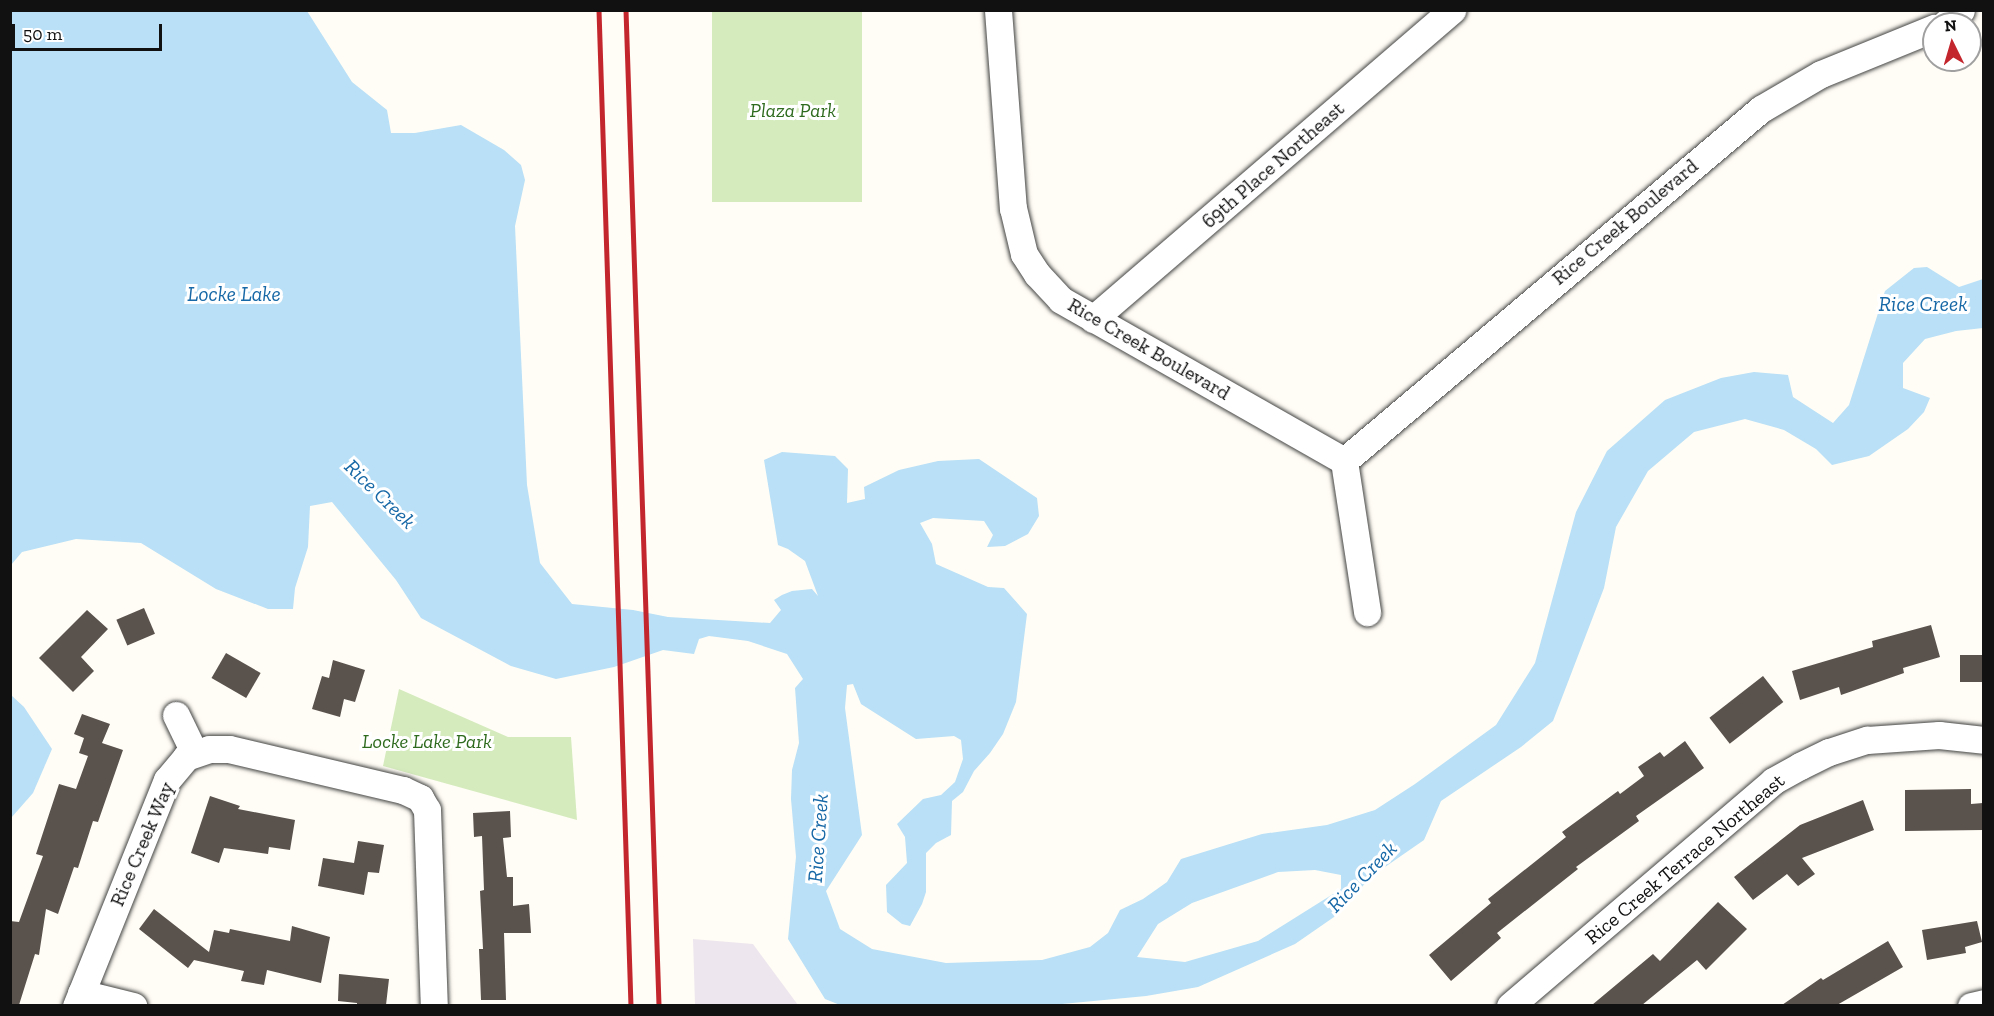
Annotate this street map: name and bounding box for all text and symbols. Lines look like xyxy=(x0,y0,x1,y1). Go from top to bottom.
scale bar xyxy=(15,12,165,50)
north arrow xyxy=(1922,12,1982,72)
text: N xyxy=(1944,16,1957,36)
text: 50 m xyxy=(23,23,62,45)
street label: 69th Place Northeast xyxy=(1197,97,1349,233)
park label: Plaza Park xyxy=(750,98,836,122)
street label: Rice Creek Boulevard xyxy=(1547,154,1703,290)
water label: Locke Lake xyxy=(187,281,281,307)
water label: Rice Creek xyxy=(1878,291,1968,317)
street label: Rice Creek Boulevard xyxy=(1064,293,1234,405)
water label: Rice Creek xyxy=(339,454,421,534)
park label: Locke Lake Park xyxy=(362,729,492,753)
street label: Rice Creek Terrace Northeast xyxy=(1580,768,1790,950)
street label: Rice Creek Way xyxy=(105,778,179,910)
water label: Rice Creek xyxy=(802,793,834,883)
water label: Rice Creek xyxy=(1322,836,1402,918)

